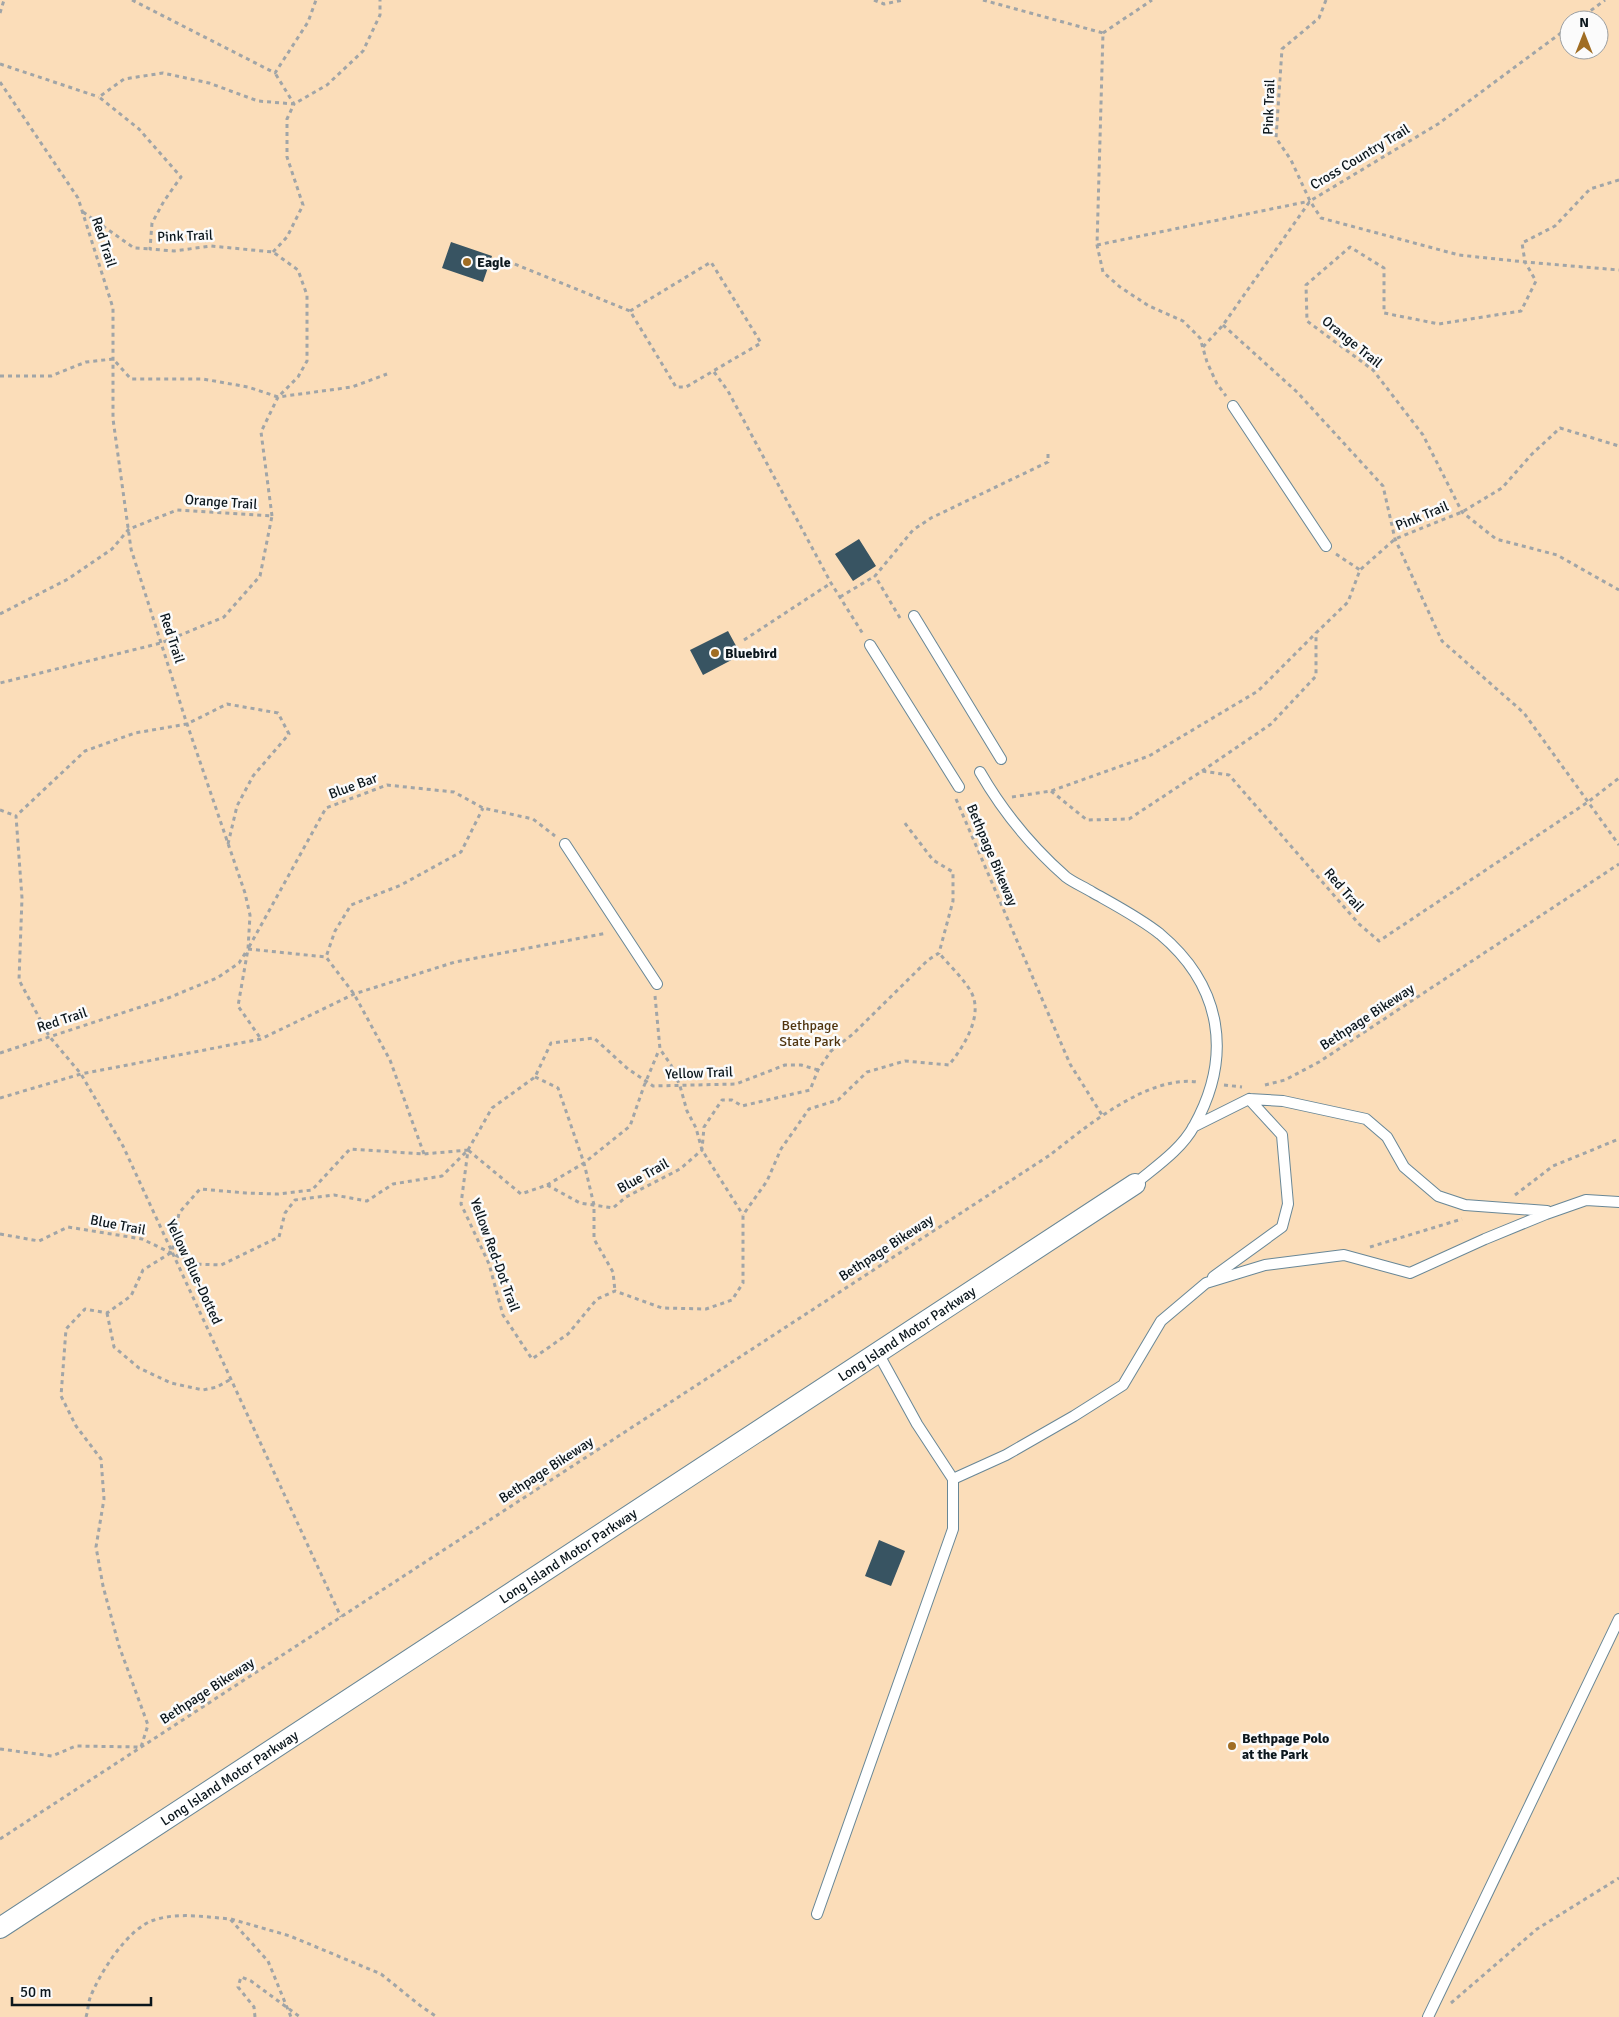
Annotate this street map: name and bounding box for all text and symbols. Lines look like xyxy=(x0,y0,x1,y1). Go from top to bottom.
north arrow xyxy=(1559,10,1609,60)
text: N xyxy=(1579,14,1589,31)
street label: Pink Trail xyxy=(1260,79,1278,135)
street label: Cross Country Trail xyxy=(1307,121,1413,193)
street label: Red Trail xyxy=(88,215,120,269)
street label: Pink Trail xyxy=(157,227,213,245)
place label: Eagle xyxy=(477,254,511,271)
marker: Eagle xyxy=(461,256,473,268)
street label: Orange Trail xyxy=(1318,312,1386,372)
street label: Orange Trail xyxy=(184,491,258,513)
street label: Pink Trail xyxy=(1393,498,1451,534)
street label: Red Trail xyxy=(156,611,188,665)
place label: Bluebird xyxy=(725,645,777,662)
marker: Bluebird xyxy=(709,647,721,659)
street label: Blue Bar xyxy=(326,769,381,803)
street label: Bethpage Bikeway xyxy=(963,801,1021,909)
street label: Red Trail xyxy=(1321,865,1367,915)
street label: Bethpage Bikeway xyxy=(1317,980,1418,1054)
street label: Red Trail xyxy=(35,1004,89,1036)
park label: Bethpage State Park xyxy=(779,1017,841,1050)
street label: Yellow Trail xyxy=(665,1063,733,1083)
street label: Blue Trail xyxy=(614,1155,672,1197)
street label: Yellow Red-Dot Trail xyxy=(467,1196,523,1314)
street label: Blue Trail xyxy=(89,1211,147,1239)
street label: Bethpage Bikeway xyxy=(836,1211,937,1285)
street label: Yellow Blue-Dotted xyxy=(162,1217,226,1327)
street label: Long Island Motor Parkway xyxy=(835,1282,979,1385)
street label: Bethpage Bikeway xyxy=(496,1433,597,1507)
street label: Long Island Motor Parkway xyxy=(496,1504,640,1607)
street label: Bethpage Bikeway xyxy=(157,1654,258,1728)
street label: Long Island Motor Parkway xyxy=(157,1726,302,1829)
place label: Bethpage Polo at the Park xyxy=(1242,1730,1329,1763)
marker: Bethpage Polo at the Park xyxy=(1226,1740,1238,1752)
scale bar xyxy=(12,1974,151,2006)
text: 50 m xyxy=(20,1983,51,2001)

